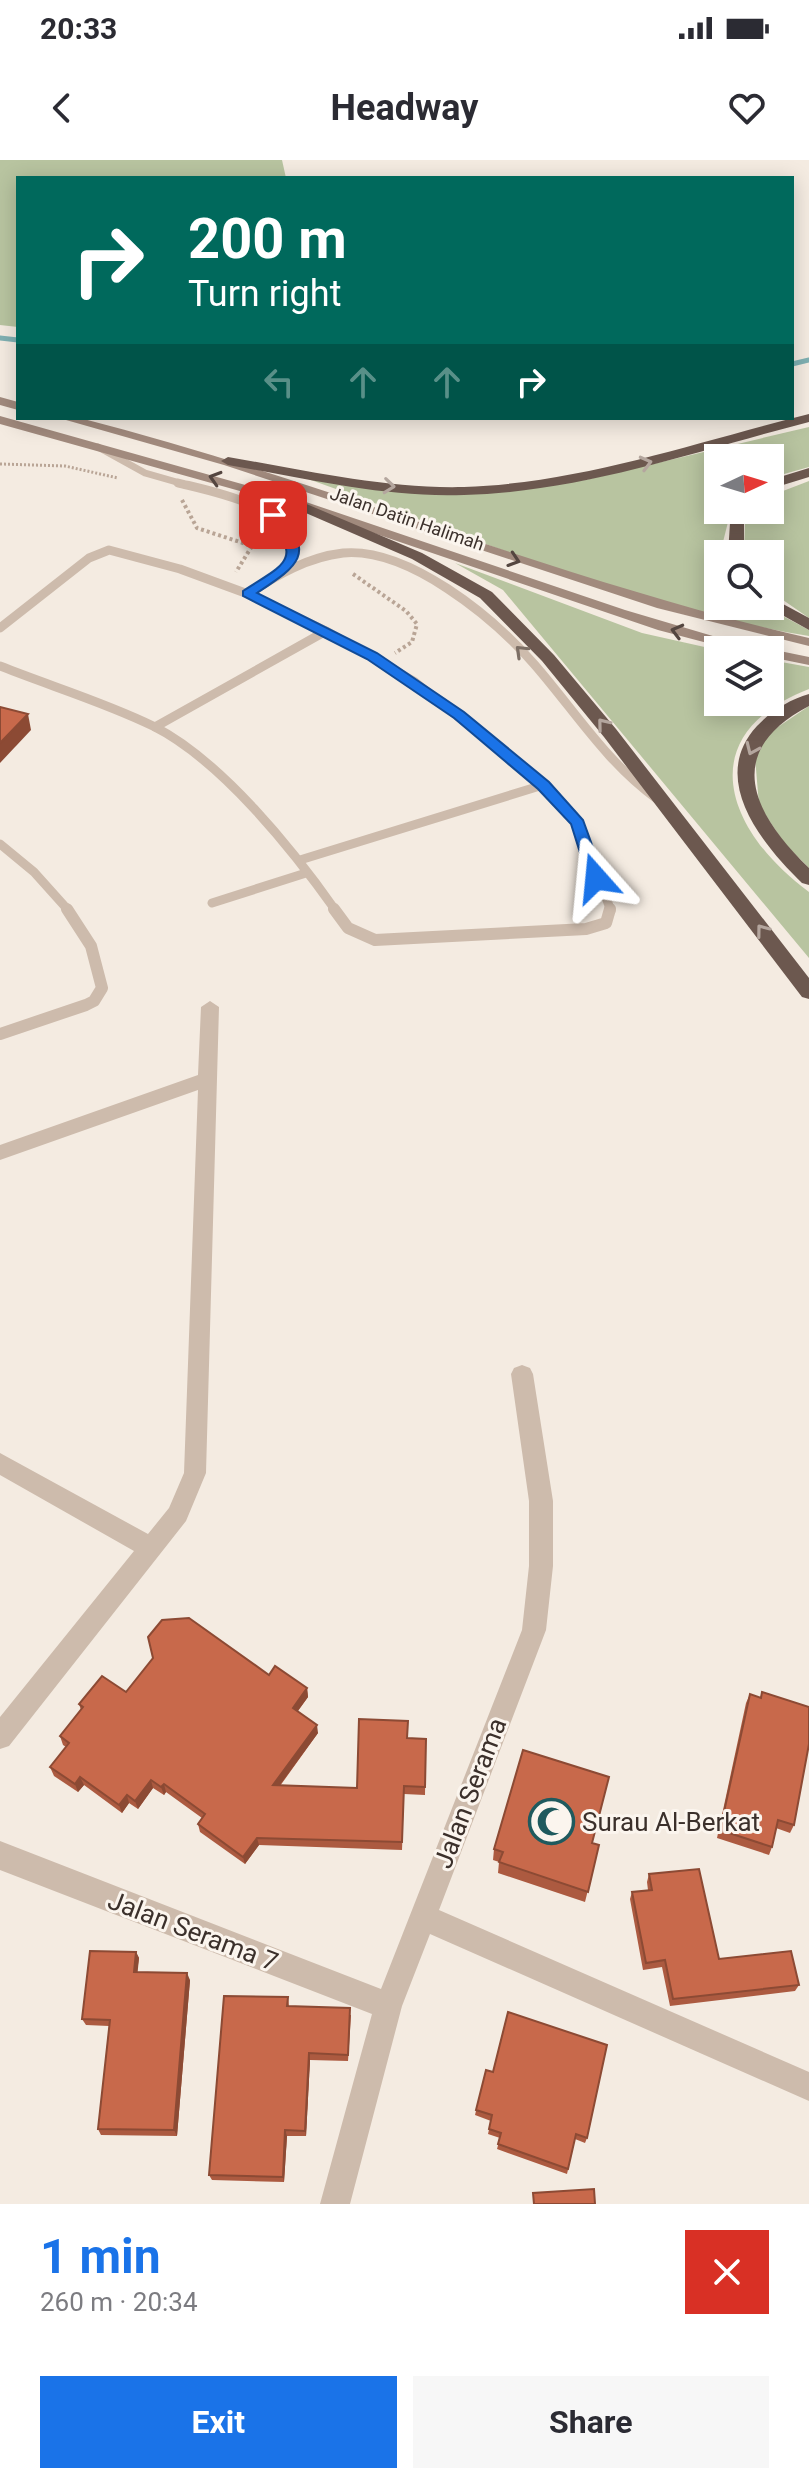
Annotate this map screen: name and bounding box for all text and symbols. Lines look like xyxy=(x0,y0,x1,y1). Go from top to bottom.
text: 20:33 xyxy=(40,11,117,46)
icon: back xyxy=(40,86,84,130)
icon: heart xyxy=(725,86,769,130)
text: Headway xyxy=(331,87,478,129)
text: 200 m xyxy=(188,206,347,272)
icon: right xyxy=(56,208,160,312)
text: Turn right xyxy=(188,273,341,315)
icon: left xyxy=(257,360,301,404)
icon: ahead xyxy=(341,360,385,404)
icon: ahead xyxy=(425,360,469,404)
icon: right xyxy=(509,360,553,404)
north arrow xyxy=(704,444,784,524)
map controls xyxy=(704,444,784,716)
one-way arrow xyxy=(638,456,652,473)
one-way arrow xyxy=(209,471,223,487)
one-way arrow xyxy=(382,477,395,494)
pin xyxy=(239,481,307,549)
street label: Jalan Datin Halimah xyxy=(327,482,487,555)
icon: arrive xyxy=(251,493,295,537)
button: search xyxy=(704,540,784,620)
one-way arrow xyxy=(506,550,520,566)
one-way arrow xyxy=(671,624,684,641)
button: layers xyxy=(704,636,784,716)
one-way arrow xyxy=(516,645,530,660)
one-way arrow xyxy=(598,719,613,734)
one-way arrow xyxy=(746,740,762,755)
position arrow xyxy=(554,836,638,920)
one-way arrow xyxy=(757,924,772,939)
street label: Jalan Serama xyxy=(428,1714,512,1872)
mosque icon: Surau Al-Berkat xyxy=(527,1798,575,1846)
place label: Surau Al-Berkat xyxy=(582,1807,760,1837)
street label: Jalan Serama 7 xyxy=(104,1885,282,1977)
text: 1 min xyxy=(40,2228,161,2285)
button: close xyxy=(685,2230,769,2314)
text: 260 m · 20:34 xyxy=(40,2287,198,2317)
button: Exit xyxy=(40,2376,397,2468)
button: Share xyxy=(413,2376,769,2468)

